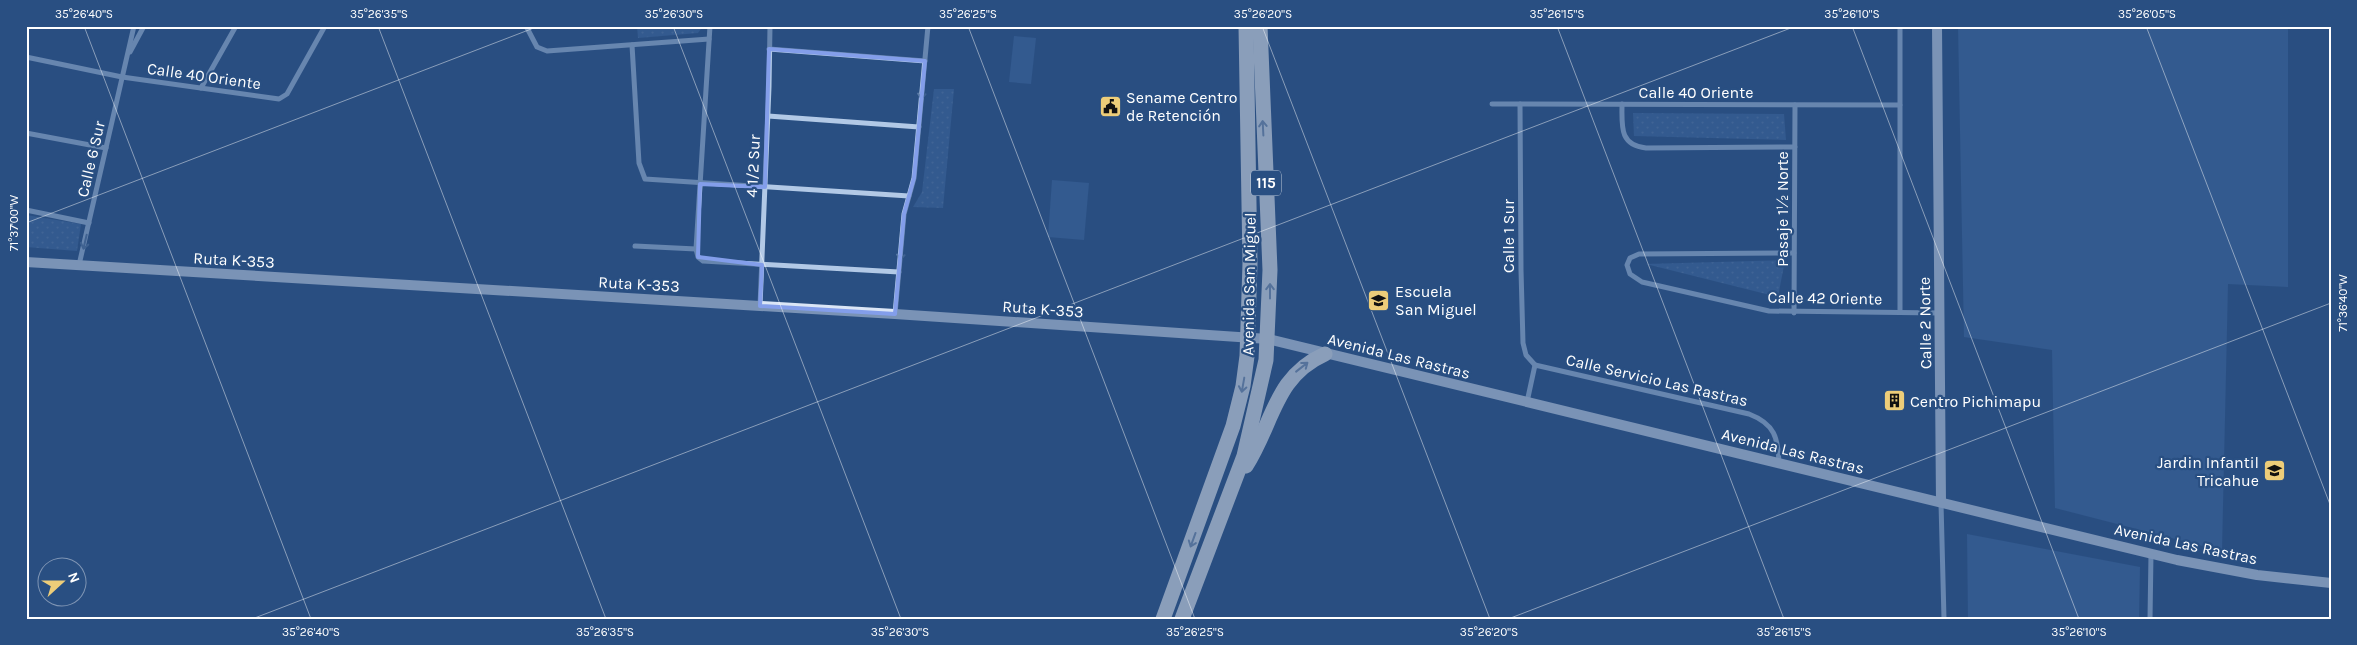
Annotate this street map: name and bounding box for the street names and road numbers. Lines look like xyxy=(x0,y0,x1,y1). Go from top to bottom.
street label: Calle 40 Oriente xyxy=(146,59,262,93)
street label: Calle 40 Oriente xyxy=(1639,83,1753,102)
street label: Calle 6 Sur xyxy=(73,119,109,199)
street label: 4 1/2 Sur xyxy=(742,134,764,198)
street label: Pasaje 1½ Norte xyxy=(1773,151,1792,267)
road number: 115 xyxy=(1251,170,1281,196)
street label: Calle 1 Sur xyxy=(1499,199,1518,273)
street label: Avenida San Miguel xyxy=(1238,212,1260,356)
street label: Ruta K-353 xyxy=(193,248,275,272)
street label: Ruta K-353 xyxy=(598,272,680,296)
street label: Calle 2 Norte xyxy=(1915,277,1935,369)
street label: Calle 42 Oriente xyxy=(1768,288,1882,308)
street label: Ruta K-353 xyxy=(1002,297,1084,321)
street label: Avenida Las Rastras xyxy=(1326,329,1472,383)
street label: Calle Servicio Las Rastras xyxy=(1564,350,1750,410)
street label: Avenida Las Rastras xyxy=(1720,424,1866,478)
street label: Avenida Las Rastras xyxy=(2113,520,2259,568)

